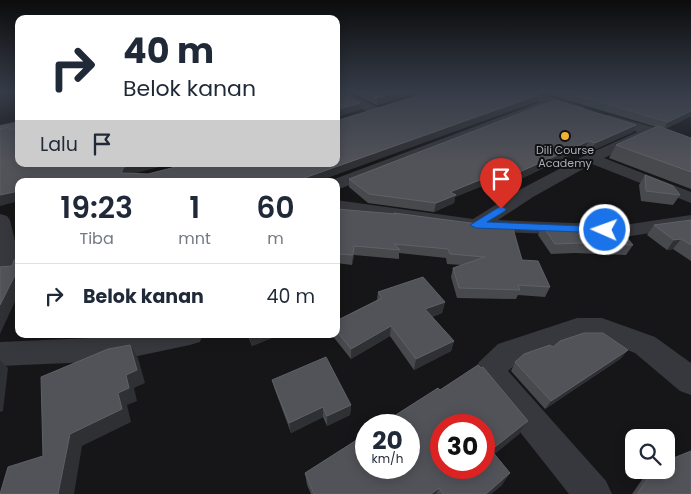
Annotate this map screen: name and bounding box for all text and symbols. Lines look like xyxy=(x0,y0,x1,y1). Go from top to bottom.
text: 40 m xyxy=(123,26,214,75)
icon: right xyxy=(40,35,105,100)
text: Belok kanan xyxy=(123,73,256,104)
icon: arrive xyxy=(88,130,116,158)
marker: Dili Course Academy xyxy=(559,130,571,142)
text: Lalu xyxy=(40,131,78,158)
place label: Dili Course Academy xyxy=(536,142,594,171)
pin xyxy=(480,158,522,209)
icon: arrive xyxy=(487,165,515,193)
text: 19:23 xyxy=(60,186,133,229)
text: 1 xyxy=(189,186,200,229)
text: 60 xyxy=(256,186,295,229)
position arrow xyxy=(578,203,630,255)
text: Tiba xyxy=(80,227,114,250)
text: mnt xyxy=(178,227,211,250)
text: m xyxy=(267,227,284,250)
icon: right xyxy=(40,282,68,310)
text: Belok kanan xyxy=(83,283,204,310)
text: 40 m xyxy=(266,283,315,310)
speed limit sign: 30 xyxy=(430,414,495,479)
text: 20 xyxy=(372,423,403,458)
map controls xyxy=(625,429,675,479)
button: search xyxy=(625,429,675,479)
text: km/h xyxy=(372,450,403,467)

